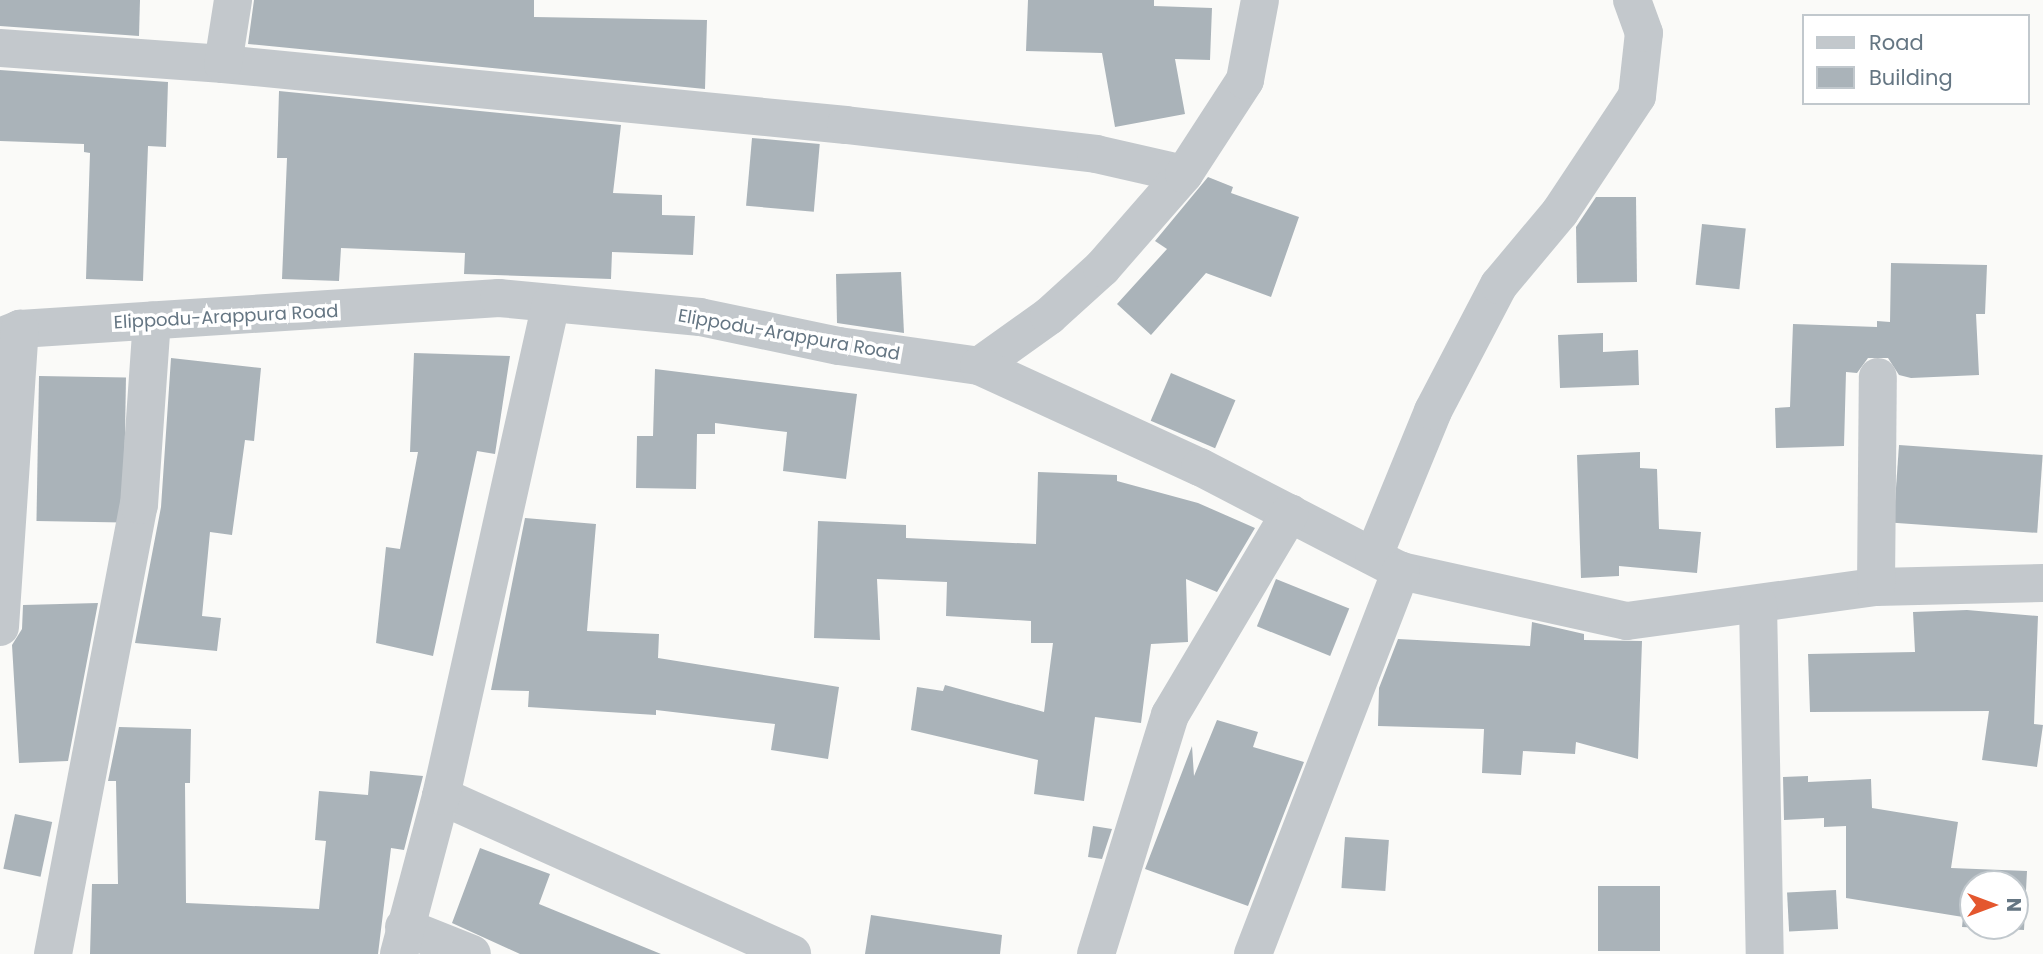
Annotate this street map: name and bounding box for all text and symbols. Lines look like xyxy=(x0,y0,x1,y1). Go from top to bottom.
legend xyxy=(1801,14,2029,105)
text: Road xyxy=(1869,28,1924,57)
text: Building xyxy=(1869,63,1953,92)
street label: Elippodu-Arappura Road xyxy=(113,300,339,334)
street label: Elippodu-Arappura Road xyxy=(676,305,902,365)
north arrow xyxy=(1959,870,2029,940)
text: N xyxy=(2000,898,2027,912)

